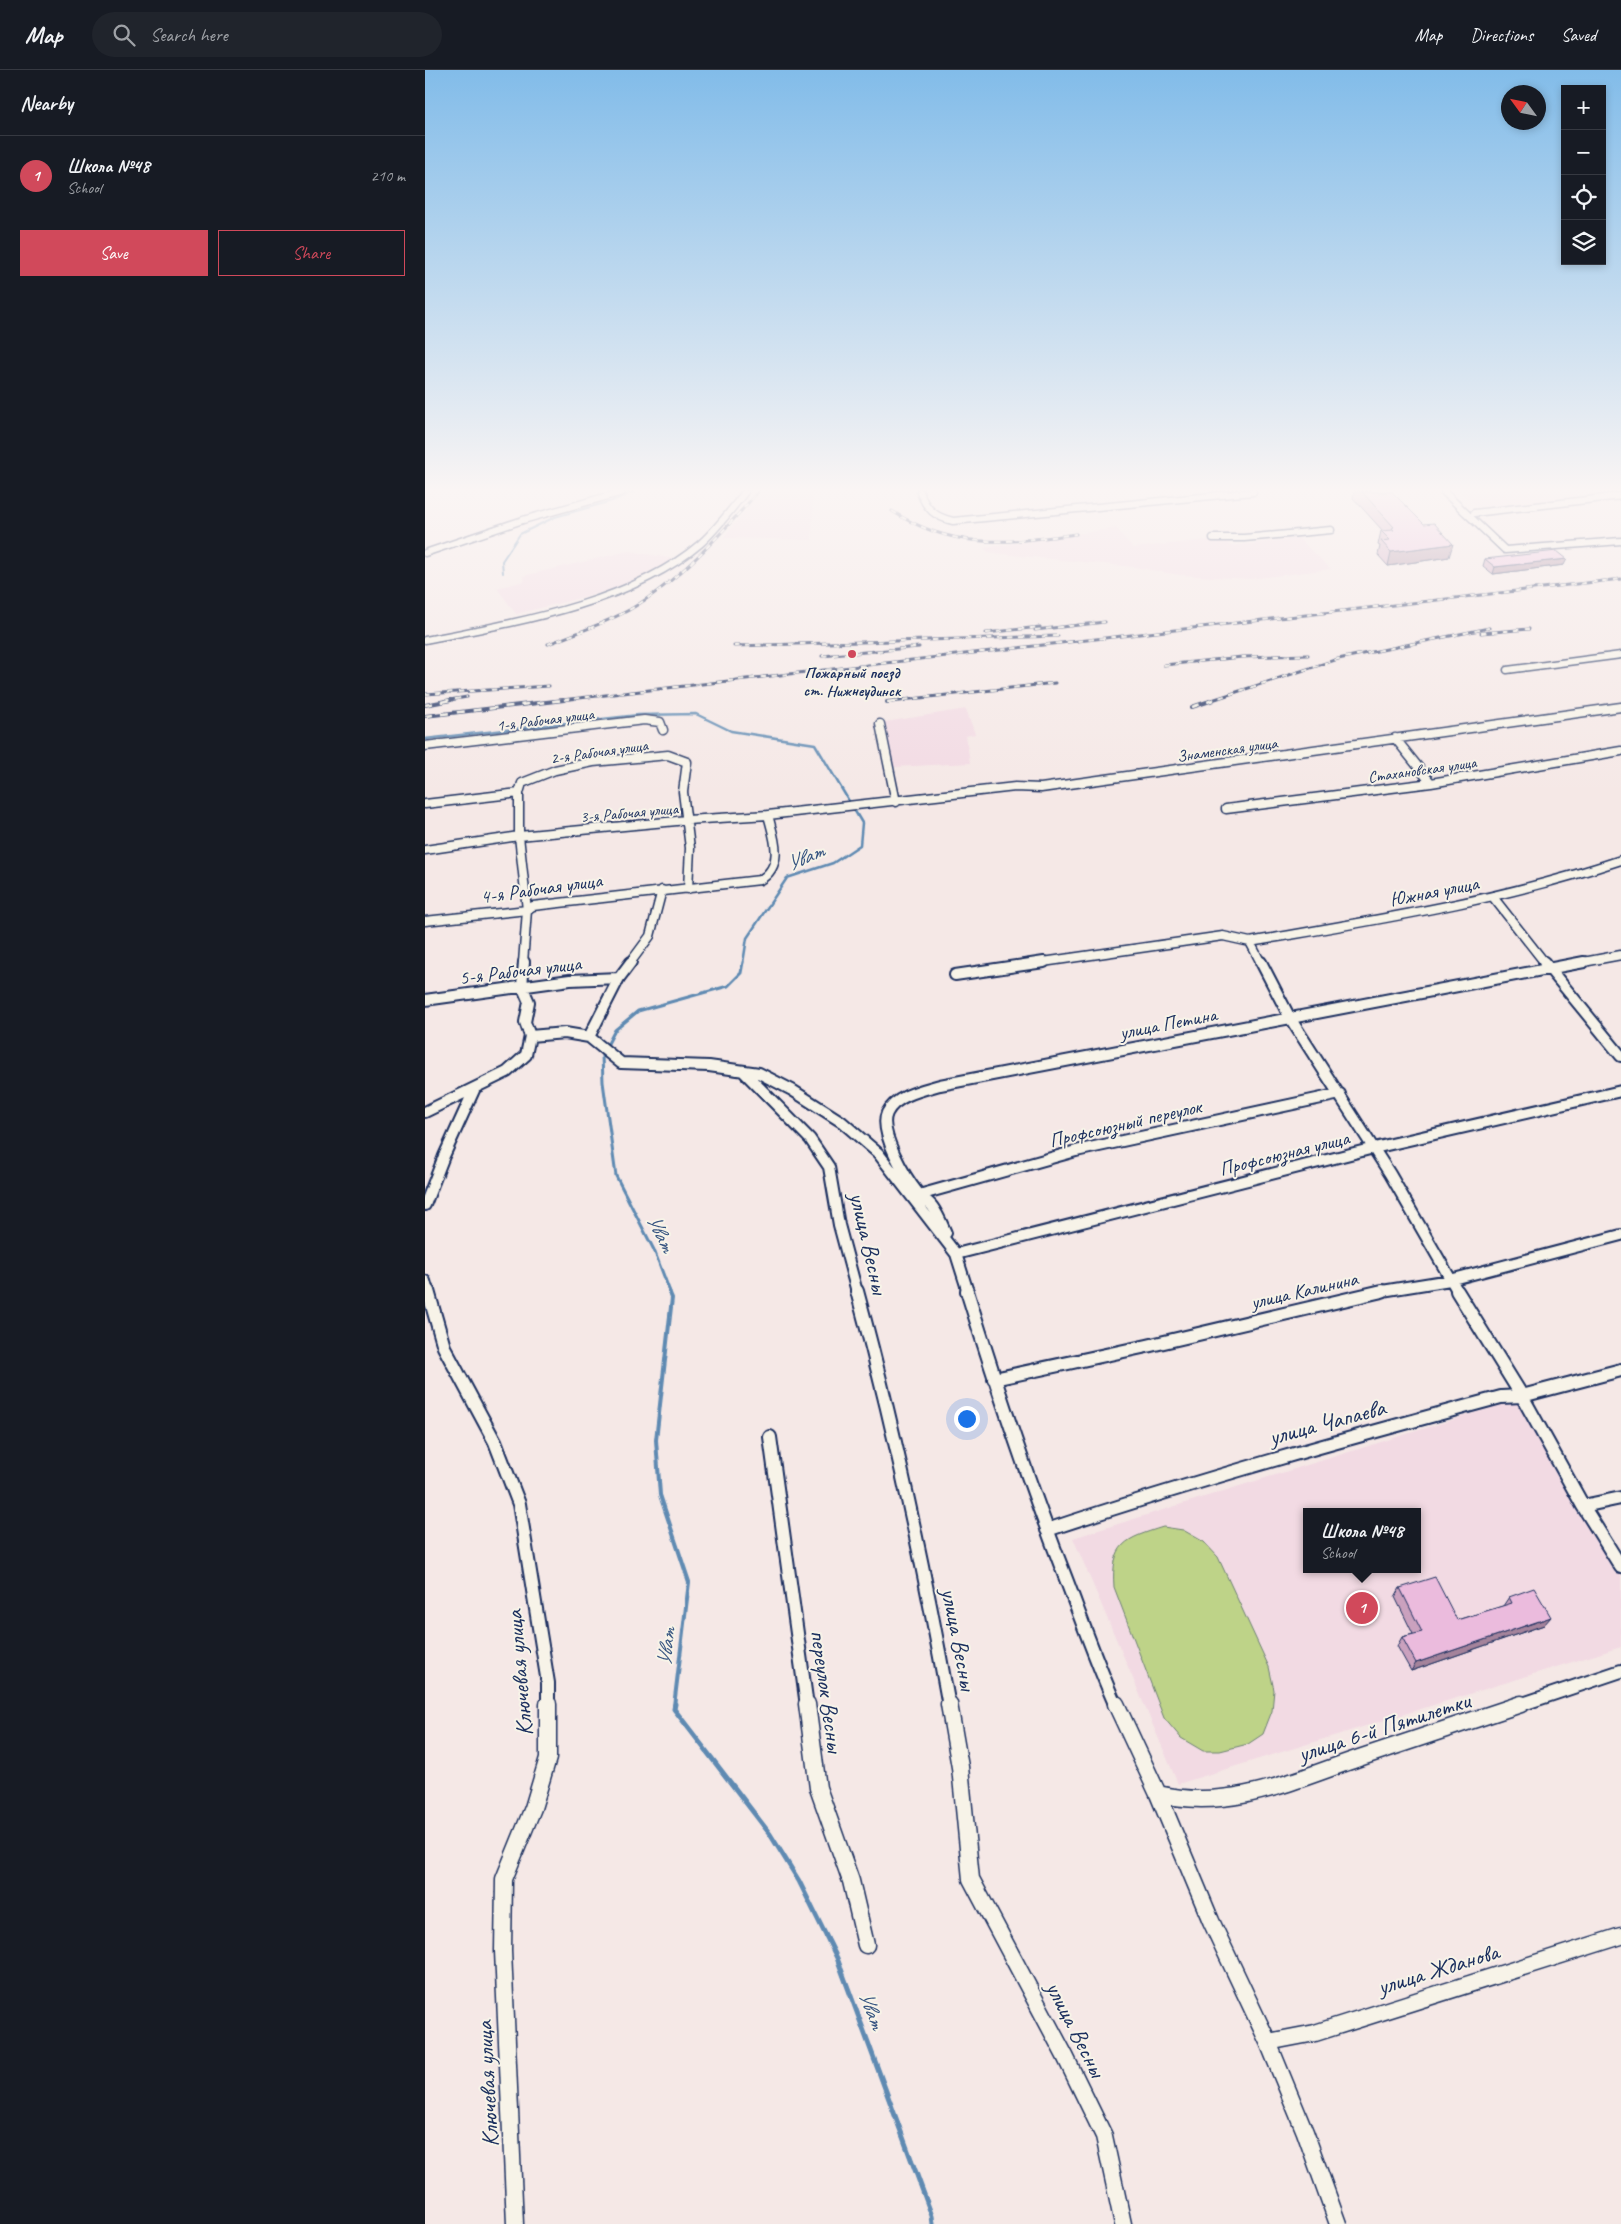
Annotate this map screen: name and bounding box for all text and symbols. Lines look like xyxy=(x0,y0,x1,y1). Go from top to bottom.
search box xyxy=(92,12,442,57)
text: Map xyxy=(25,20,62,50)
icon: search xyxy=(110,21,138,49)
text: Search here xyxy=(150,23,228,47)
text: Map xyxy=(1415,24,1442,46)
text: Directions xyxy=(1470,24,1533,46)
text: Saved xyxy=(1561,24,1596,46)
north arrow xyxy=(1501,85,1546,130)
map controls xyxy=(1561,85,1606,265)
button: + xyxy=(1561,85,1606,130)
text: Nearby xyxy=(20,90,73,116)
button: − xyxy=(1561,130,1606,175)
text: Школа №48 xyxy=(67,154,150,178)
text: 1 xyxy=(32,166,40,186)
text: 210 m xyxy=(371,166,405,186)
button: locate xyxy=(1561,175,1606,220)
text: School xyxy=(67,178,101,198)
button: layers xyxy=(1561,220,1606,265)
button: Save xyxy=(20,230,208,276)
button: Share xyxy=(218,230,405,276)
marker: Пожарный поезд ст. Нижнеудинск xyxy=(846,648,858,660)
place label: Пожарный поезд ст. Нижнеудинск xyxy=(803,663,902,701)
street label: 1-я Рабочая улица xyxy=(495,704,597,736)
street label: Знаменская улица xyxy=(1176,733,1280,767)
street label: 2-я Рабочая улица xyxy=(549,735,651,769)
street label: Стахановская улица xyxy=(1367,752,1479,787)
street label: 3-я Рабочая улица xyxy=(579,799,680,827)
water label: Уват xyxy=(782,837,830,877)
street label: 4-я Рабочая улица xyxy=(479,867,605,909)
street label: Южная улица xyxy=(1388,870,1483,912)
street label: 5-я Рабочая улица xyxy=(458,950,584,990)
street label: улица Петина xyxy=(1116,1001,1221,1045)
street label: Профсоюзный переулок xyxy=(1047,1093,1205,1154)
street label: Профсоюзная улица xyxy=(1217,1125,1354,1183)
street label: улица Весны xyxy=(842,1187,896,1299)
water label: Уват xyxy=(641,1210,682,1258)
street label: улица Калинина xyxy=(1247,1266,1361,1315)
street label: улица Чапаева xyxy=(1264,1392,1390,1452)
your location xyxy=(954,1406,980,1432)
popup xyxy=(1303,1508,1421,1573)
text: Школа №48 xyxy=(1321,1519,1403,1543)
text: School xyxy=(1321,1543,1355,1563)
street label: улица Весны xyxy=(934,1583,984,1695)
pin: 1 xyxy=(1346,1589,1378,1627)
street label: Ключевая улица xyxy=(498,1607,539,1737)
water label: Уват xyxy=(651,1624,682,1668)
street label: переулок Весны xyxy=(804,1628,851,1757)
street label: улица 6-й Пятилетки xyxy=(1292,1684,1476,1770)
street label: улица Жданова xyxy=(1372,1936,1504,2002)
street label: улица Весны xyxy=(1038,1974,1114,2084)
water label: Уват xyxy=(853,1987,892,2035)
street label: Ключевая улица xyxy=(469,2019,505,2148)

